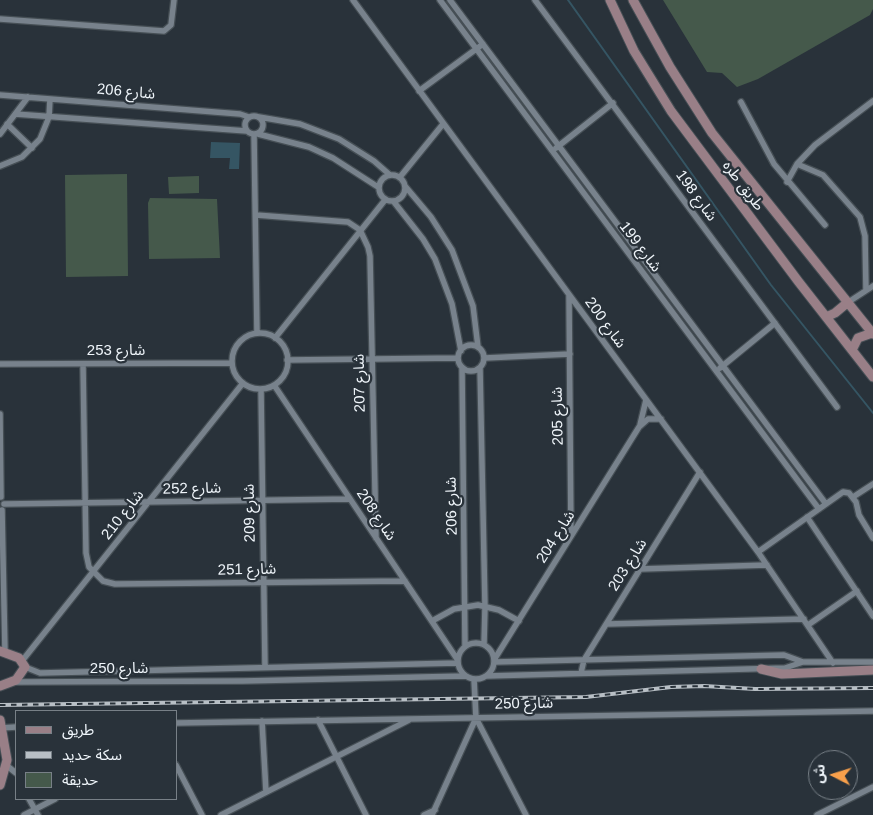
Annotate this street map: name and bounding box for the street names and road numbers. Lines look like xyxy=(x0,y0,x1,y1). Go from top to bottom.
street label: شارع 206 xyxy=(96,80,156,104)
street label: طريق طره xyxy=(718,157,768,215)
street label: شارع 198 xyxy=(672,167,720,225)
street label: شارع 199 xyxy=(615,218,665,276)
street label: شارع 200 xyxy=(581,294,629,352)
street label: شارع 253 xyxy=(87,342,145,360)
street label: شارع 207 xyxy=(350,354,370,412)
street label: شارع 205 xyxy=(548,387,568,445)
street label: شارع 206 xyxy=(442,477,462,535)
street label: شارع 252 xyxy=(163,479,221,499)
street label: شارع 209 xyxy=(240,484,260,542)
street label: شارع 210 xyxy=(98,486,148,544)
street label: شارع 208 xyxy=(352,486,400,544)
street label: شارع 204 xyxy=(533,507,579,567)
street label: شارع 203 xyxy=(605,535,651,595)
street label: شارع 251 xyxy=(218,560,276,580)
street label: شارع 250 xyxy=(90,660,148,678)
street label: شارع 250 xyxy=(495,694,553,714)

